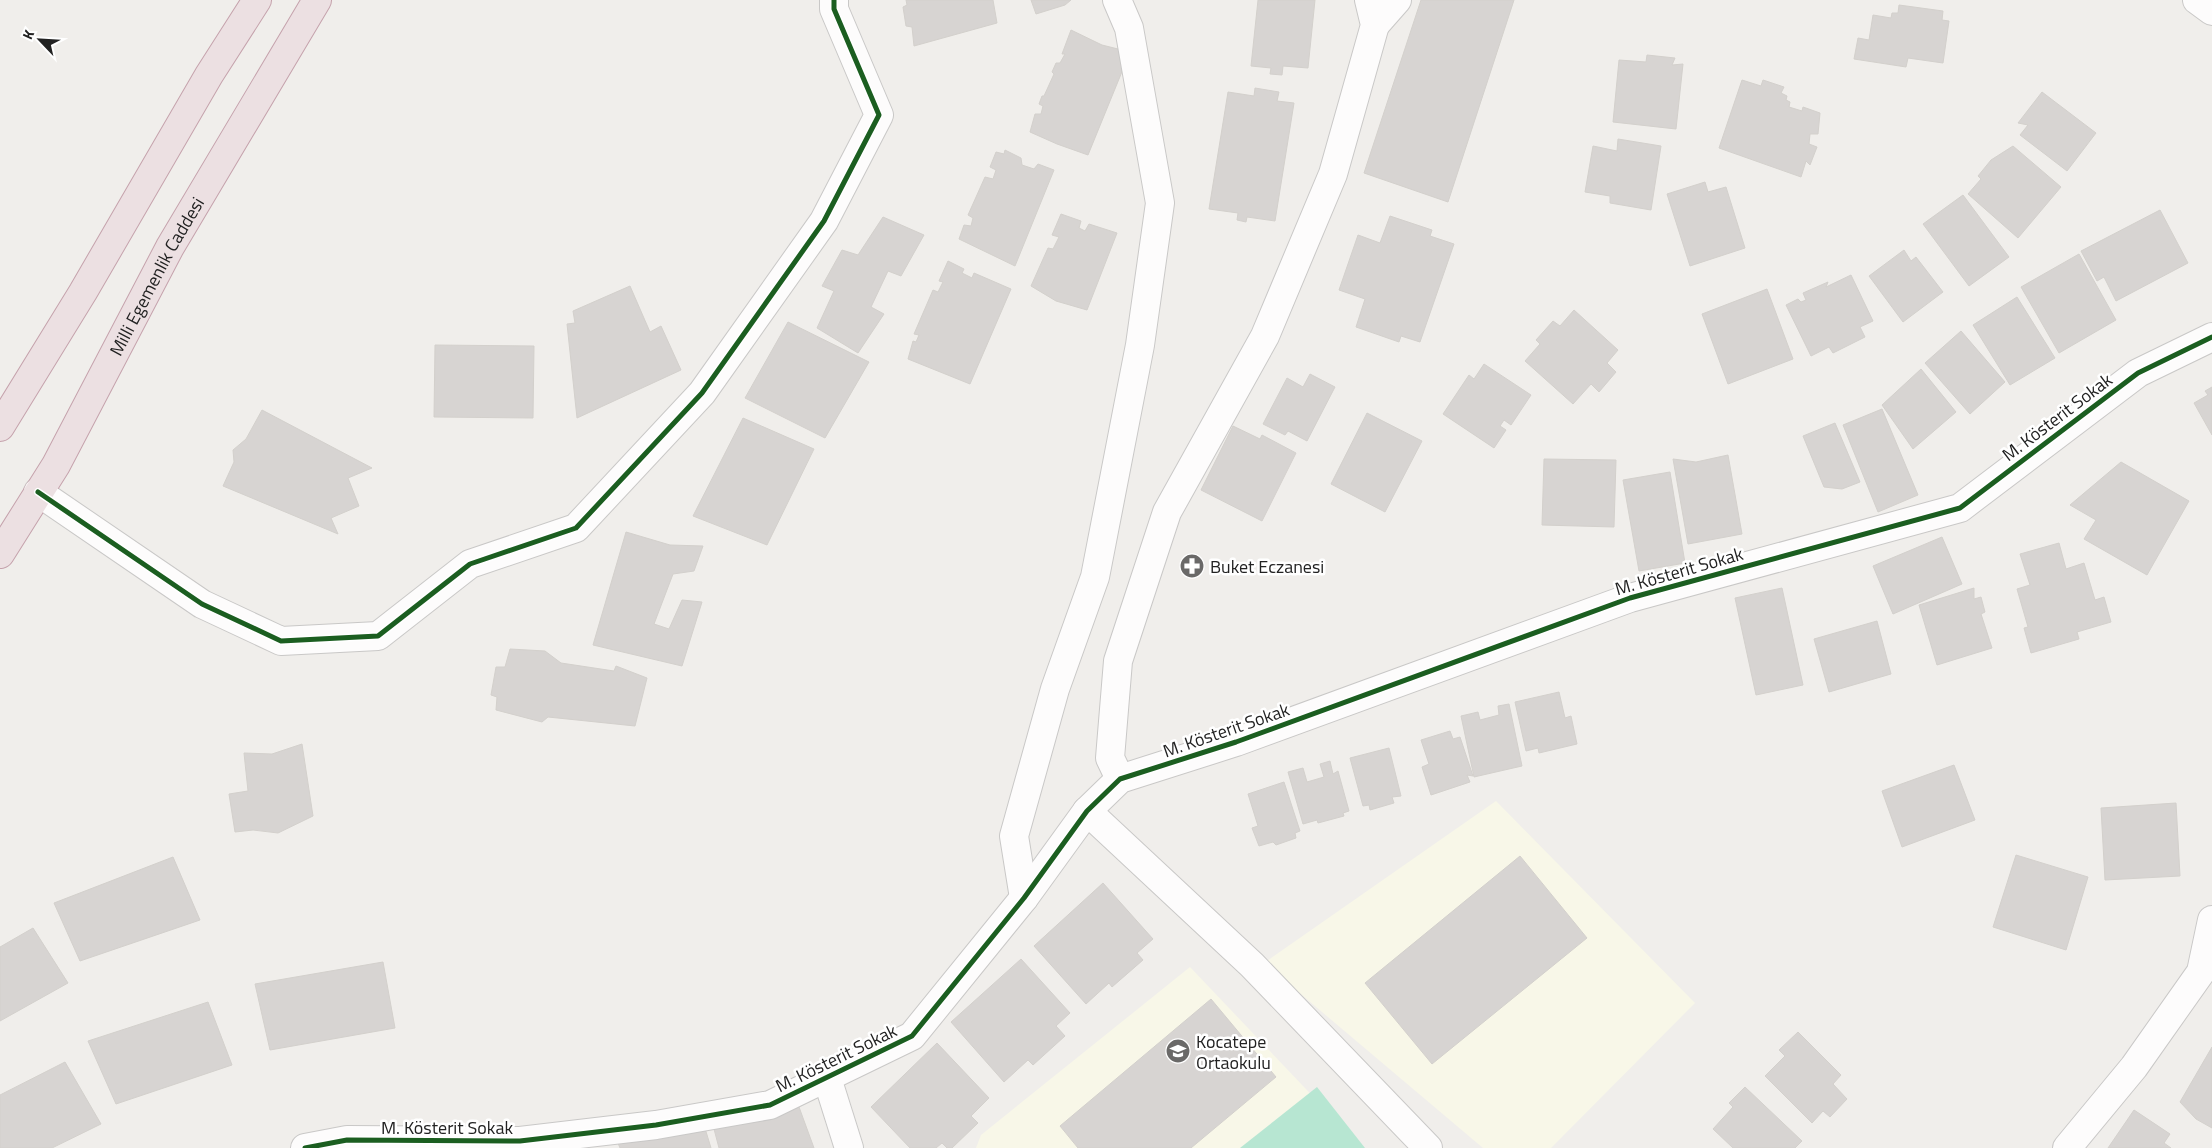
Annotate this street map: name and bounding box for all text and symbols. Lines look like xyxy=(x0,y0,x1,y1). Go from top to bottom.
north arrow xyxy=(15,15,65,65)
text: K xyxy=(16,25,39,42)
street label: Milli Egemenlik Caddesi xyxy=(102,192,210,360)
street label: M. Kösterit Sokak xyxy=(1996,366,2118,468)
street label: M. Kösterit Sokak xyxy=(1612,540,1747,602)
pharmacy icon: Buket Eczanesi xyxy=(1179,553,1205,579)
place label: Buket Eczanesi xyxy=(1210,553,1324,580)
street label: M. Kösterit Sokak xyxy=(1159,696,1293,764)
street label: M. Kösterit Sokak xyxy=(771,1017,902,1099)
place label: Kocatepe Ortaokulu xyxy=(1196,1028,1271,1076)
school or university icon: Kocatepe Ortaokulu xyxy=(1165,1038,1191,1064)
street label: M. Kösterit Sokak xyxy=(381,1114,513,1141)

